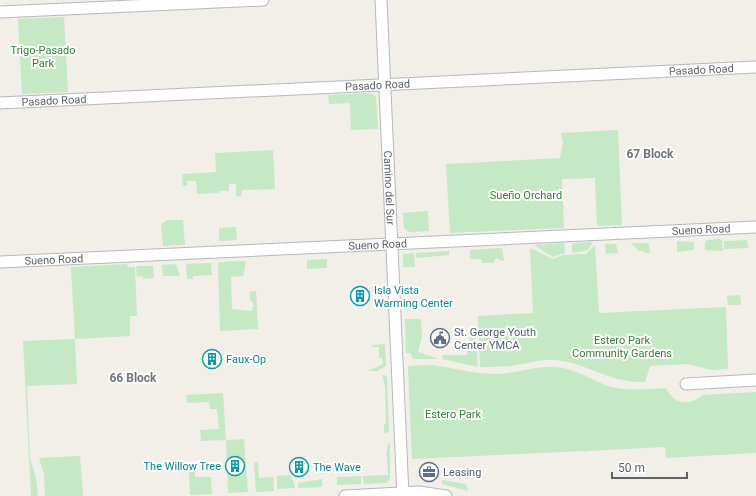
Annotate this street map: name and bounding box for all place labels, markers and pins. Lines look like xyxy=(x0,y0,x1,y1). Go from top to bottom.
place label: Isla Vista Warming Center xyxy=(374,284,453,310)
building icon: Isla Vista Warming Center xyxy=(349,285,371,307)
place label: St. George Youth Center YMCA xyxy=(454,326,536,352)
public building icon: St. George Youth Center YMCA xyxy=(429,327,451,349)
building icon: Faux-Op xyxy=(201,348,223,370)
place label: Faux-Op xyxy=(226,353,266,366)
building icon: The Willow Tree xyxy=(224,455,246,477)
building icon: The Wave xyxy=(288,456,310,478)
place label: The Willow Tree xyxy=(144,460,221,473)
place label: The Wave xyxy=(313,461,361,474)
office icon: Leasing xyxy=(418,461,440,483)
place label: Leasing xyxy=(443,466,481,479)

